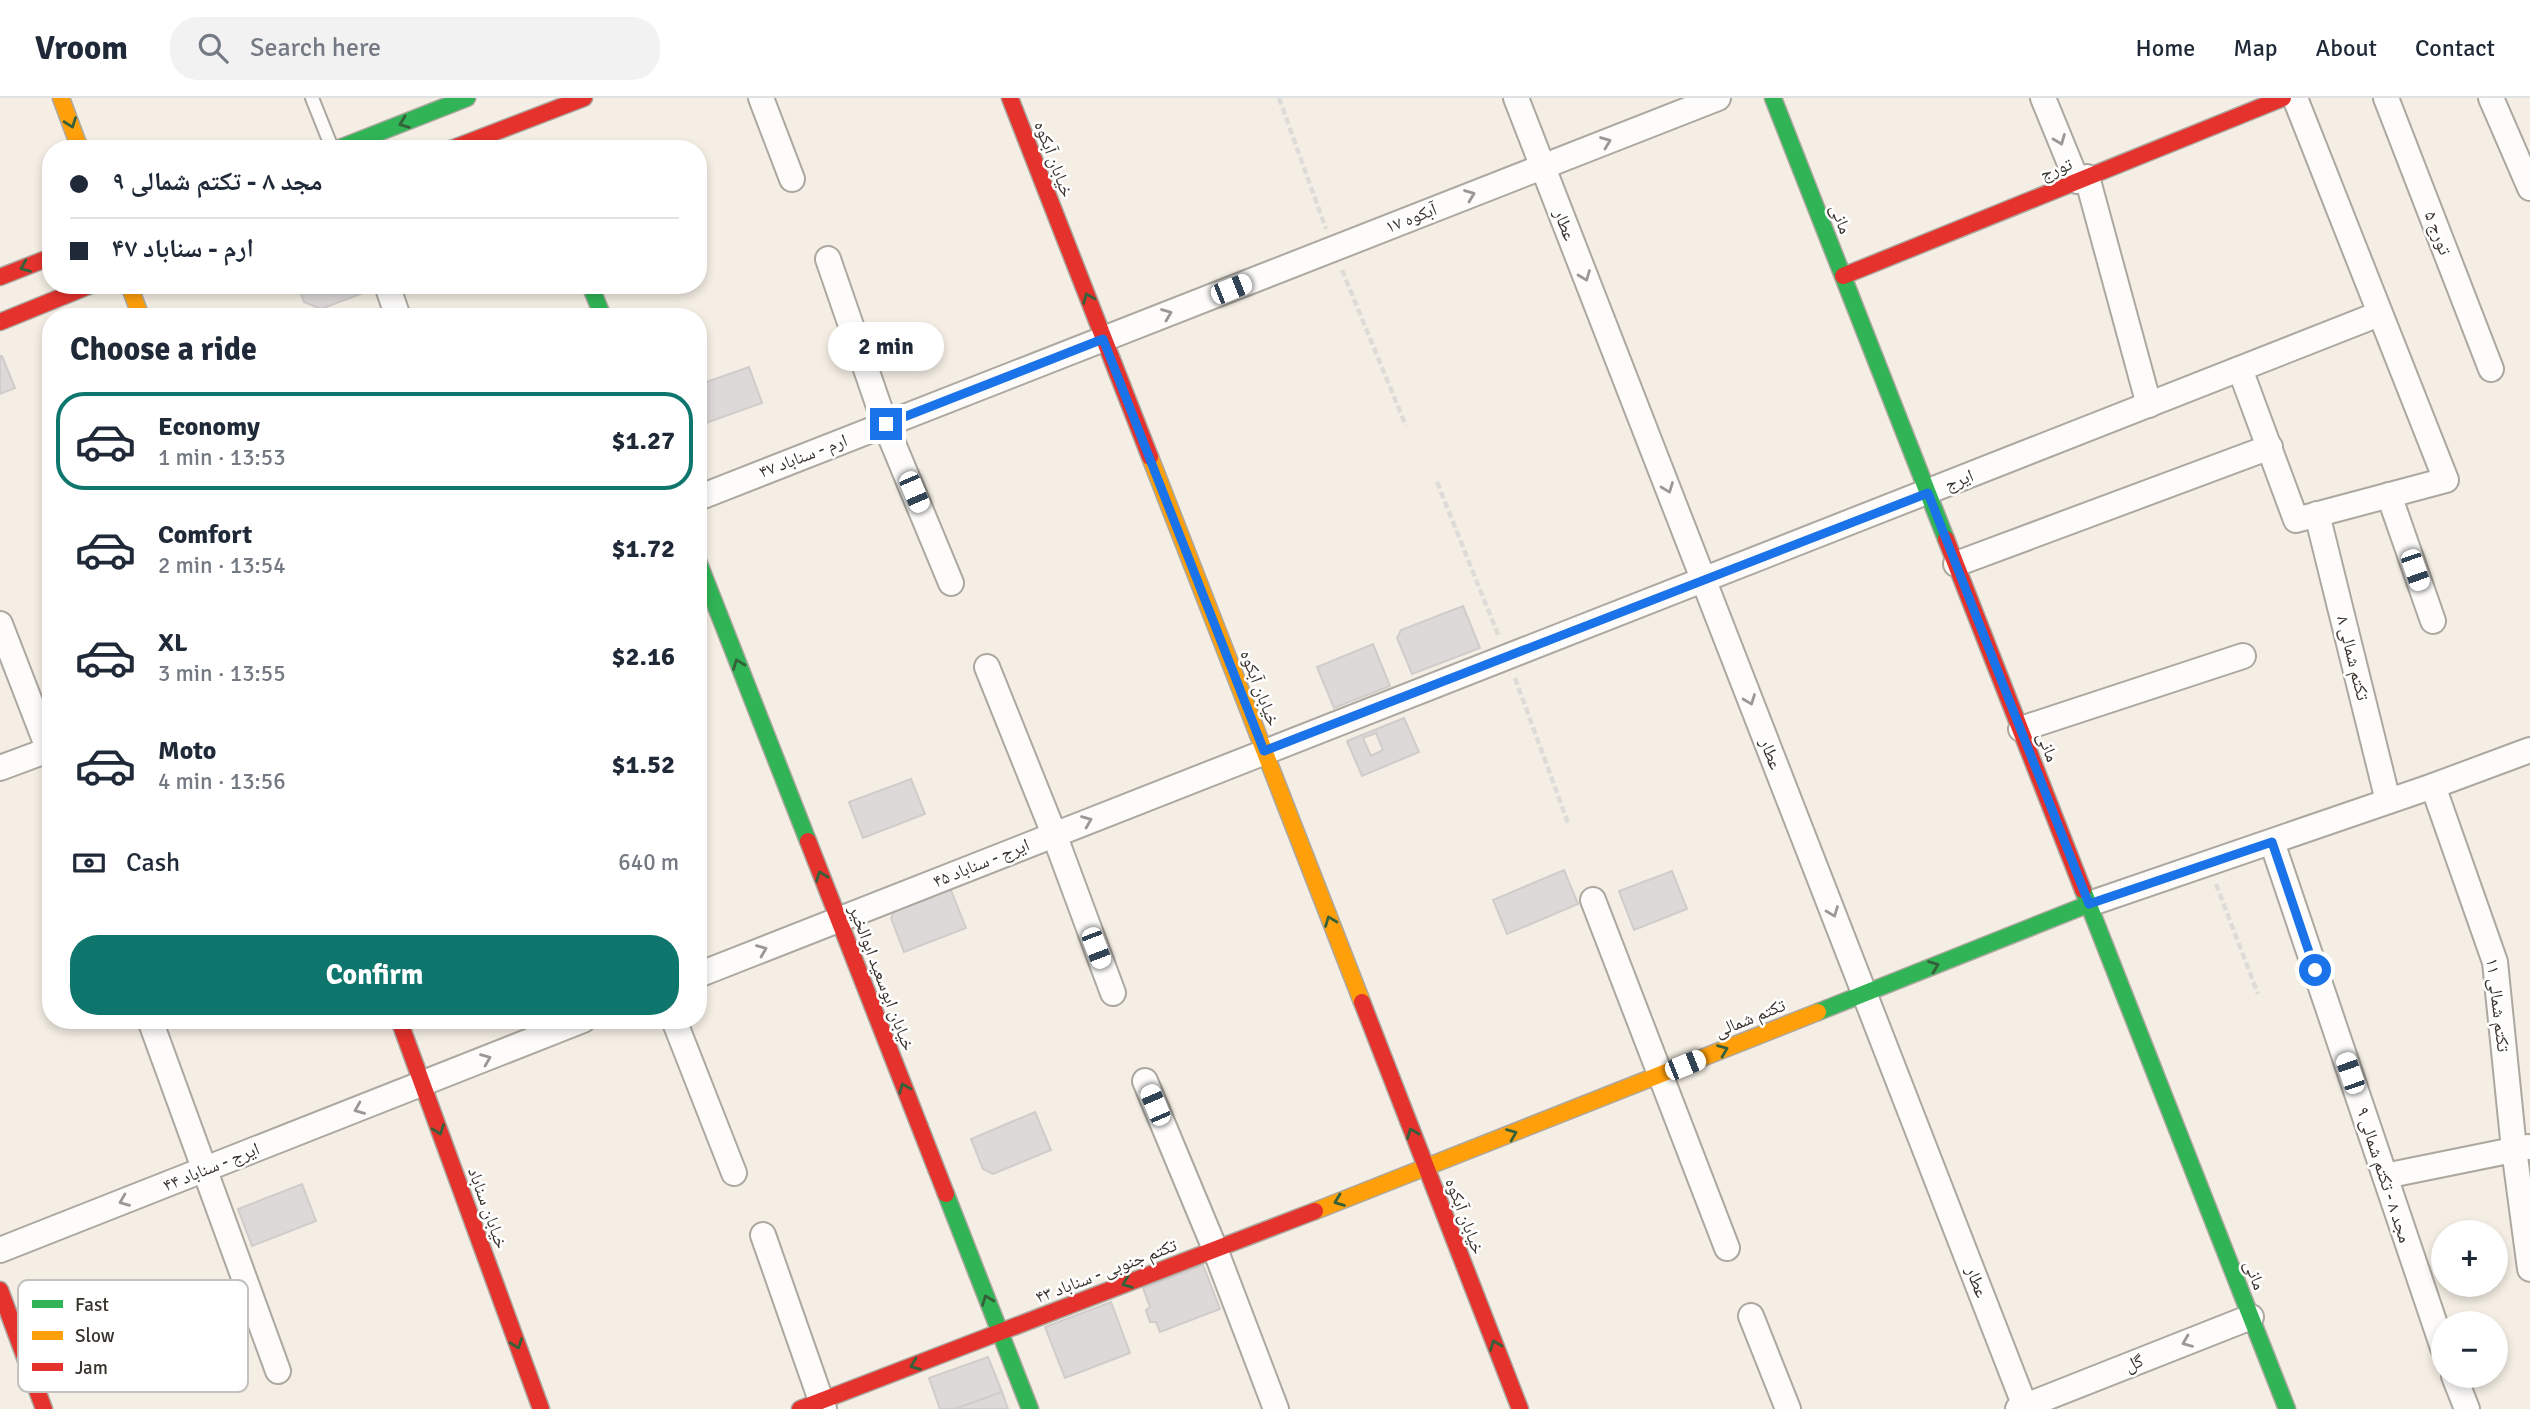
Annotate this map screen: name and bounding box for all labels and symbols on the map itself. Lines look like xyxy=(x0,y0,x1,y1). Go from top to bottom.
one-way arrow xyxy=(398,114,410,128)
one-way arrow xyxy=(62,117,76,129)
street label: خیابان آبکوه xyxy=(1029,118,1079,200)
one-way arrow xyxy=(2052,133,2066,145)
one-way arrow xyxy=(1600,136,1612,150)
street label: تورج xyxy=(2037,153,2076,186)
one-way arrow xyxy=(1463,190,1475,204)
street label: آبکوه ۱۷ xyxy=(1382,198,1440,238)
street label: مانی xyxy=(1825,201,1857,237)
street label: عطار xyxy=(1549,205,1581,244)
street label: تورج ۵ xyxy=(2419,208,2456,258)
one-way arrow xyxy=(20,259,32,273)
one-way arrow xyxy=(1577,269,1591,281)
car xyxy=(1208,271,1255,307)
one-way arrow xyxy=(1082,293,1096,305)
one-way arrow xyxy=(1160,308,1172,322)
callout: 2 min xyxy=(828,322,944,372)
route end xyxy=(870,408,902,440)
street label: ارم - سناباد ۴۷ xyxy=(756,429,851,484)
street label: ایرج xyxy=(1941,464,1977,497)
car xyxy=(897,469,932,515)
one-way arrow xyxy=(1659,481,1673,493)
car xyxy=(2399,547,2432,593)
street label: تکتم شمالی ۸ xyxy=(2331,613,2374,703)
street label: خیابان آبکوه xyxy=(1235,647,1285,729)
one-way arrow xyxy=(733,659,747,671)
one-way arrow xyxy=(1742,694,1756,706)
street label: مانی xyxy=(2032,729,2064,765)
street label: عطار xyxy=(1755,734,1787,773)
one-way arrow xyxy=(1081,815,1093,829)
street label: ایرج - سناباد ۴۵ xyxy=(930,834,1033,893)
one-way arrow xyxy=(816,871,830,883)
street label: خیابان ابوسعید ابوالخیر xyxy=(844,901,920,1054)
one-way arrow xyxy=(1824,906,1838,918)
one-way arrow xyxy=(1324,916,1338,928)
car xyxy=(1079,925,1114,971)
one-way arrow xyxy=(755,944,767,958)
route start xyxy=(2299,954,2331,986)
street label: تکتم شمالی ۱۱ xyxy=(2480,957,2515,1053)
one-way arrow xyxy=(1927,960,1939,974)
street label: تکتم شمالی xyxy=(1711,994,1789,1043)
one-way arrow xyxy=(1716,1044,1728,1058)
car xyxy=(1662,1047,1709,1083)
car xyxy=(2334,1050,2367,1096)
one-way arrow xyxy=(479,1053,491,1067)
car xyxy=(1138,1082,1173,1128)
one-way arrow xyxy=(899,1083,913,1095)
one-way arrow xyxy=(353,1100,365,1114)
street label: مجد ۸ - تکتم شمالی ۹ xyxy=(2351,1104,2416,1246)
one-way arrow xyxy=(431,1124,445,1136)
one-way arrow xyxy=(1407,1128,1421,1140)
one-way arrow xyxy=(1505,1128,1517,1142)
street label: ایرج - سناباد ۴۴ xyxy=(160,1138,263,1197)
street label: خیابان سناباد xyxy=(463,1164,513,1252)
street label: خیابان آبکوه xyxy=(1440,1175,1490,1257)
one-way arrow xyxy=(119,1193,131,1207)
one-way arrow xyxy=(1334,1193,1346,1207)
street label: تکتم جنوبی - سناباد ۴۳ xyxy=(1032,1234,1180,1309)
street label: مانی xyxy=(2239,1257,2271,1293)
street label: عطار xyxy=(1961,1262,1993,1301)
one-way arrow xyxy=(1121,1275,1133,1289)
legend xyxy=(18,1280,248,1392)
text: Fast xyxy=(75,1293,109,1317)
one-way arrow xyxy=(981,1294,995,1306)
text: Slow xyxy=(75,1324,115,1348)
one-way arrow xyxy=(2182,1334,2194,1348)
one-way arrow xyxy=(509,1337,523,1349)
one-way arrow xyxy=(1489,1340,1503,1352)
street label: گل xyxy=(2121,1349,2147,1377)
text: Jam xyxy=(75,1356,108,1380)
one-way arrow xyxy=(909,1356,921,1370)

